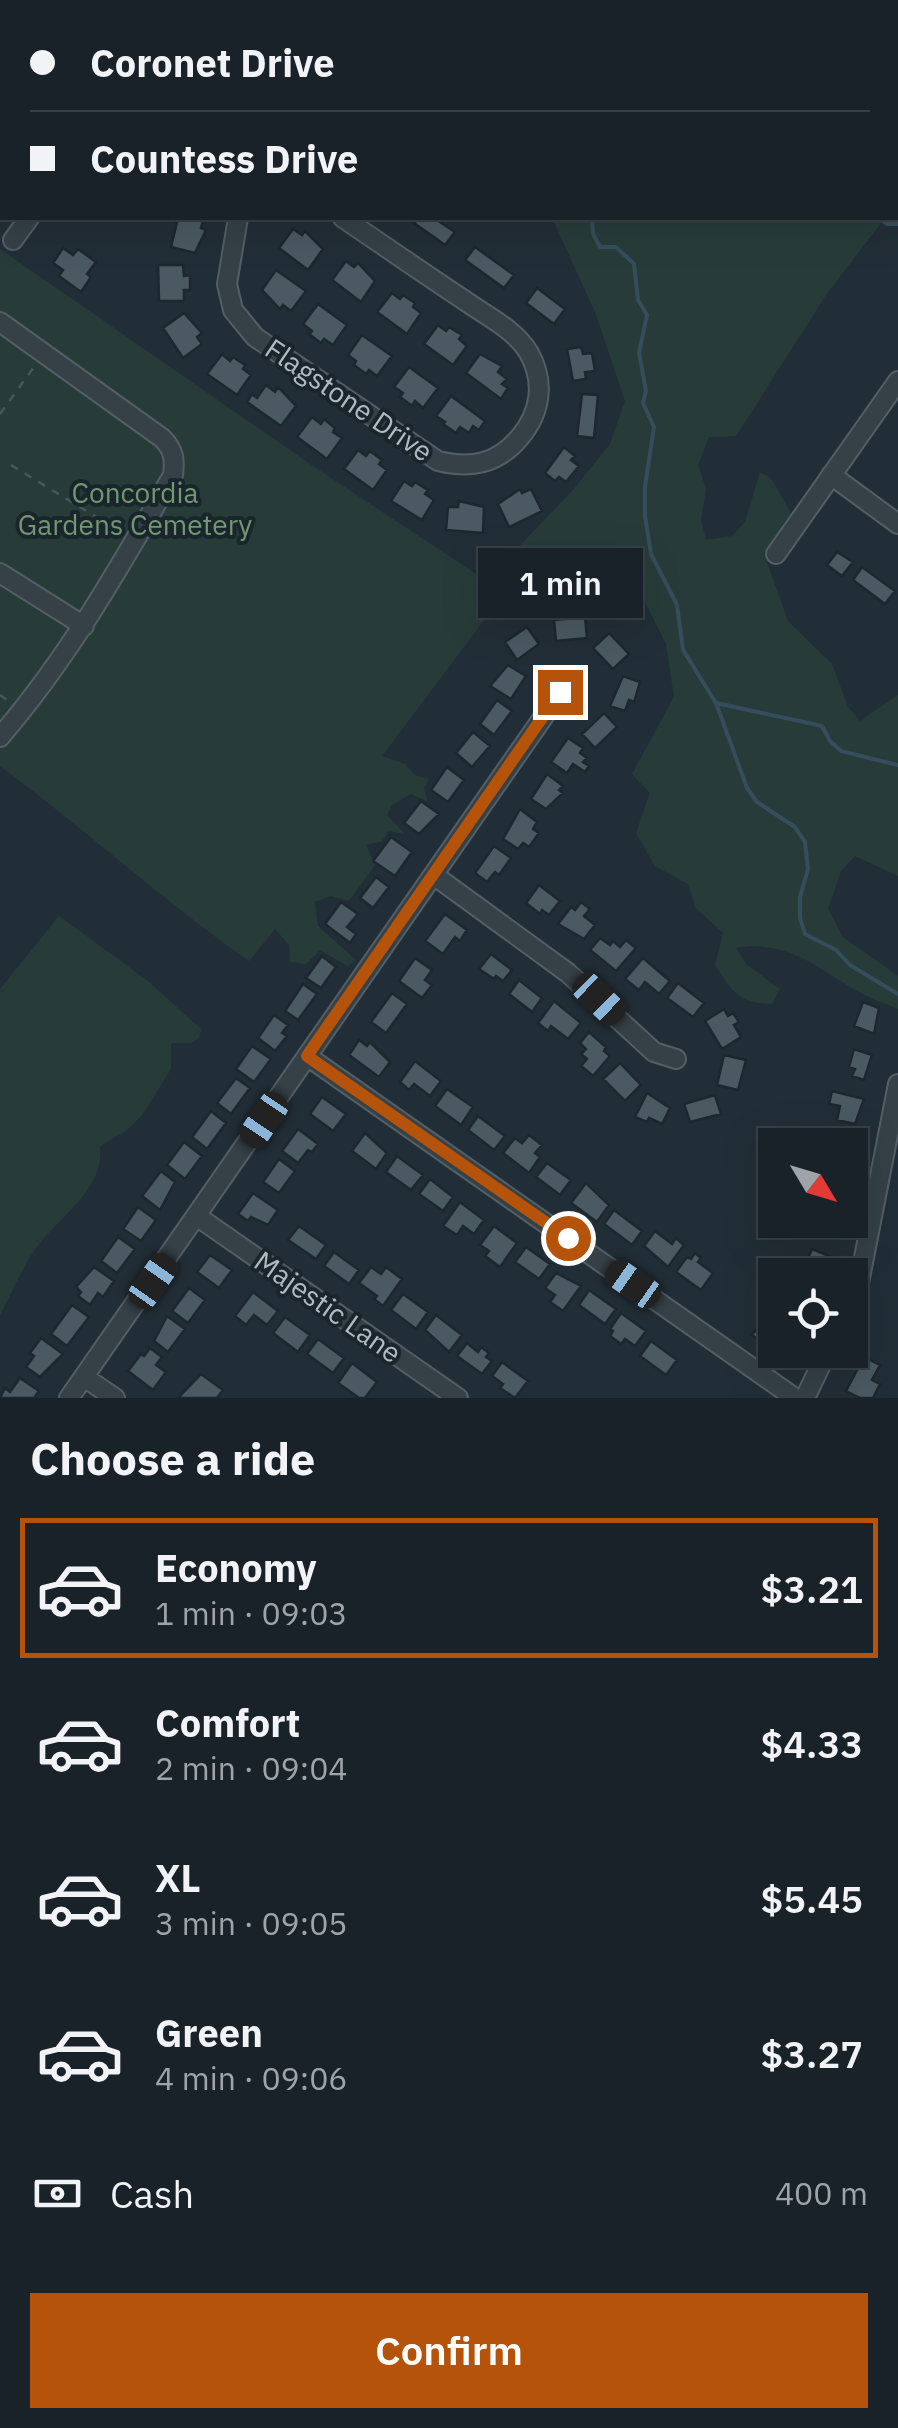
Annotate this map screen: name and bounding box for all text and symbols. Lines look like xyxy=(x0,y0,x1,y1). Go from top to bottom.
text: Coronet Drive xyxy=(90,38,335,87)
text: Countess Drive xyxy=(90,134,358,183)
street label: Flagstone Drive xyxy=(258,330,440,469)
park label: Concordia Gardens Cemetery xyxy=(18,474,252,543)
callout: 1 min xyxy=(478,547,642,617)
text: 1 min xyxy=(519,562,602,604)
route end xyxy=(538,670,583,715)
car xyxy=(567,967,631,1031)
car xyxy=(235,1087,293,1153)
north arrow xyxy=(758,1128,868,1238)
map controls xyxy=(758,1128,868,1368)
route start xyxy=(546,1216,591,1261)
street label: Majestic Lane xyxy=(248,1242,409,1371)
car xyxy=(124,1248,182,1314)
car xyxy=(600,1255,666,1313)
button: locate xyxy=(758,1258,868,1368)
text: Choose a ride xyxy=(30,1429,315,1487)
icon: car xyxy=(35,1543,125,1633)
text: Economy xyxy=(155,1543,317,1592)
text: $3.21 xyxy=(760,1564,863,1613)
text: 1 min · 09:03 xyxy=(155,1592,348,1634)
icon: car xyxy=(35,1698,125,1788)
text: Comfort xyxy=(155,1698,300,1747)
text: $4.33 xyxy=(760,1719,863,1768)
text: 2 min · 09:04 xyxy=(155,1747,348,1789)
icon: car xyxy=(35,1853,125,1943)
text: XL xyxy=(155,1853,201,1902)
text: $5.45 xyxy=(760,1874,863,1923)
text: 3 min · 09:05 xyxy=(155,1902,348,1944)
icon: car xyxy=(35,2008,125,2098)
text: Green xyxy=(155,2008,263,2057)
text: $3.27 xyxy=(760,2029,863,2078)
text: 4 min · 09:06 xyxy=(155,2057,348,2099)
icon: cash xyxy=(30,2166,85,2221)
text: Cash xyxy=(110,2169,194,2218)
text: 400 m xyxy=(775,2172,868,2214)
button: Confirm xyxy=(30,2293,868,2408)

